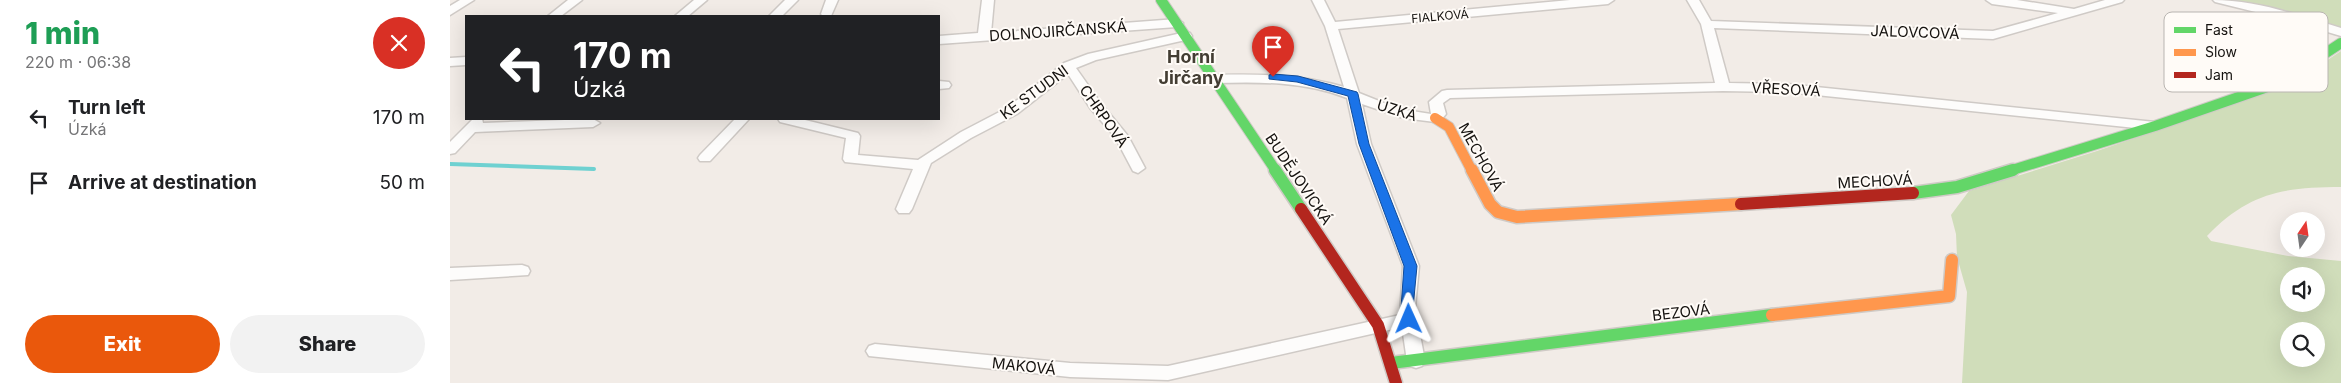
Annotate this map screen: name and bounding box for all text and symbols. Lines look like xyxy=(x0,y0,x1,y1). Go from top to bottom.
street label: FIALKOVÁ xyxy=(1411,6,1469,26)
legend xyxy=(2164,12,2328,92)
text: 1 min xyxy=(25,15,100,51)
button: close xyxy=(373,17,425,69)
street label: DOLNOJIRČANSKÁ xyxy=(988,17,1128,45)
street label: JALOVCOVÁ xyxy=(1870,21,1960,43)
text: Fast xyxy=(2205,21,2233,38)
pin xyxy=(1252,26,1294,77)
icon: arrive xyxy=(1259,33,1287,61)
text: 170 m xyxy=(573,34,672,76)
icon: left xyxy=(490,35,555,100)
text: Slow xyxy=(2205,43,2237,60)
district label: Horní Jirčany xyxy=(1158,46,1224,88)
text: 220 m · 06:38 xyxy=(25,52,131,72)
street label: KE STUDNI xyxy=(996,61,1072,123)
text: Jam xyxy=(2205,66,2233,83)
text: Úzká xyxy=(573,76,626,102)
street label: VŘESOVÁ xyxy=(1751,78,1821,100)
street label: CHRPOVÁ xyxy=(1076,81,1132,151)
street label: ÚZKÁ xyxy=(1375,95,1419,125)
text: Turn left xyxy=(68,96,146,119)
icon: left xyxy=(25,104,53,132)
text: 170 m xyxy=(373,106,425,129)
text: Úzká xyxy=(68,119,107,139)
street label: MECHOVÁ xyxy=(1454,119,1508,195)
street label: BUDĚJOVICKÁ xyxy=(1261,130,1337,228)
icon: arrive xyxy=(25,169,53,197)
street label: MECHOVÁ xyxy=(1837,170,1913,192)
text: Arrive at destination xyxy=(68,171,257,194)
text: 50 m xyxy=(379,171,425,194)
north arrow xyxy=(2280,212,2325,258)
map controls xyxy=(2280,212,2325,367)
button: sound xyxy=(2280,267,2325,312)
position arrow xyxy=(1382,292,1434,344)
street label: BEZOVÁ xyxy=(1651,299,1711,325)
button: Exit xyxy=(25,315,220,373)
button: Share xyxy=(230,315,425,373)
button: search xyxy=(2280,322,2325,367)
street label: MAKOVÁ xyxy=(991,353,1057,379)

